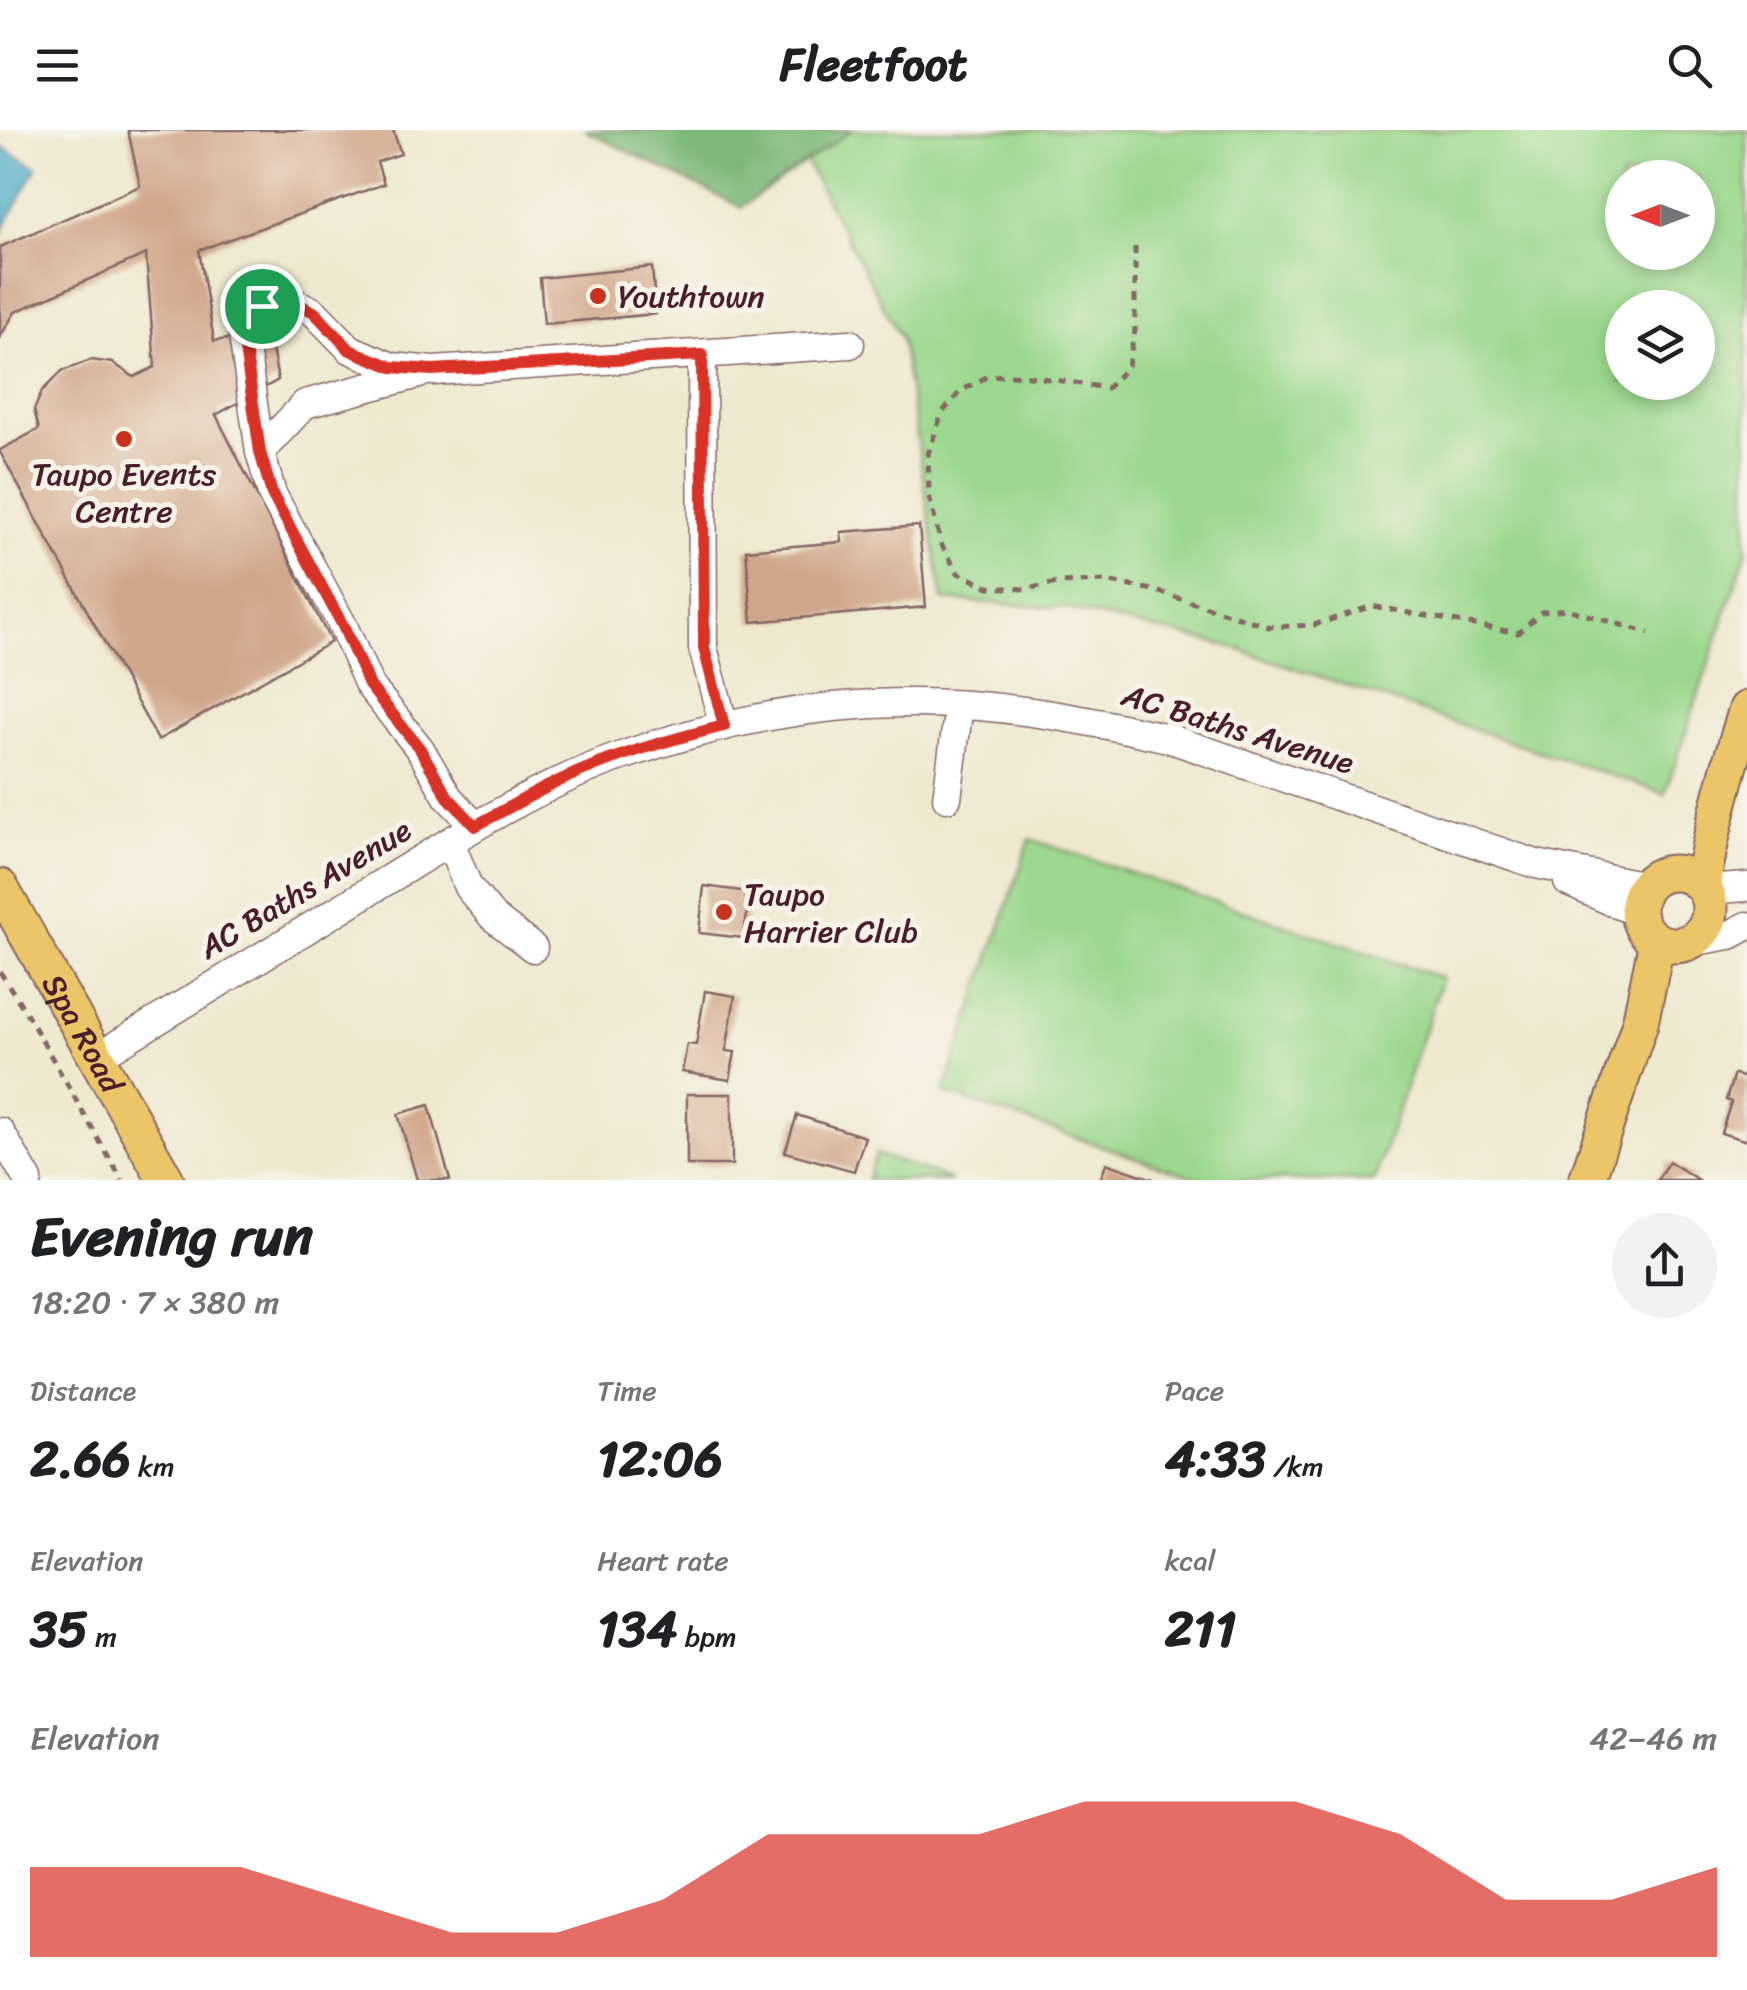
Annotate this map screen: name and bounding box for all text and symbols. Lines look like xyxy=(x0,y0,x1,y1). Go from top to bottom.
text: Fleetfoot xyxy=(780,25,967,105)
icon: menu xyxy=(30,38,85,93)
icon: search xyxy=(1662,38,1717,93)
north arrow xyxy=(1605,160,1715,270)
map controls xyxy=(1605,160,1715,400)
pin xyxy=(220,264,305,349)
place label: Youthtown xyxy=(618,268,765,325)
icon: arrive xyxy=(235,279,290,334)
marker: Youthtown xyxy=(587,285,609,307)
button: layers xyxy=(1605,290,1715,400)
marker: Taupo Events Centre xyxy=(113,428,135,450)
place label: Taupo Events Centre xyxy=(32,446,216,540)
street label: AC Baths Avenue xyxy=(1114,666,1361,791)
street label: AC Baths Avenue xyxy=(187,803,423,976)
place label: Taupo Harrier Club xyxy=(744,866,918,960)
marker: Taupo Harrier Club xyxy=(713,901,735,923)
street label: Spa Road xyxy=(26,963,141,1106)
text: Evening run xyxy=(30,1188,313,1285)
button: share xyxy=(1612,1213,1717,1318)
text: 18:20 · 7 × 380 m xyxy=(30,1274,279,1331)
text: Distance xyxy=(30,1366,136,1415)
text: Time xyxy=(597,1366,657,1415)
text: Pace xyxy=(1165,1366,1224,1415)
text: 2.66 xyxy=(30,1415,131,1504)
text: 12:06 xyxy=(597,1415,723,1504)
text: 4:33 xyxy=(1165,1415,1266,1504)
text: km xyxy=(131,1442,174,1491)
text: /km xyxy=(1266,1442,1323,1491)
text: Elevation xyxy=(30,1536,143,1585)
text: Heart rate xyxy=(597,1536,729,1585)
text: kcal xyxy=(1165,1536,1216,1585)
text: 35 xyxy=(30,1585,88,1674)
text: 134 xyxy=(597,1585,677,1674)
text: 211 xyxy=(1165,1585,1236,1674)
text: m xyxy=(88,1612,117,1661)
text: bpm xyxy=(677,1612,736,1661)
text: Elevation xyxy=(30,1710,160,1767)
text: 42–46 m xyxy=(1589,1710,1717,1767)

